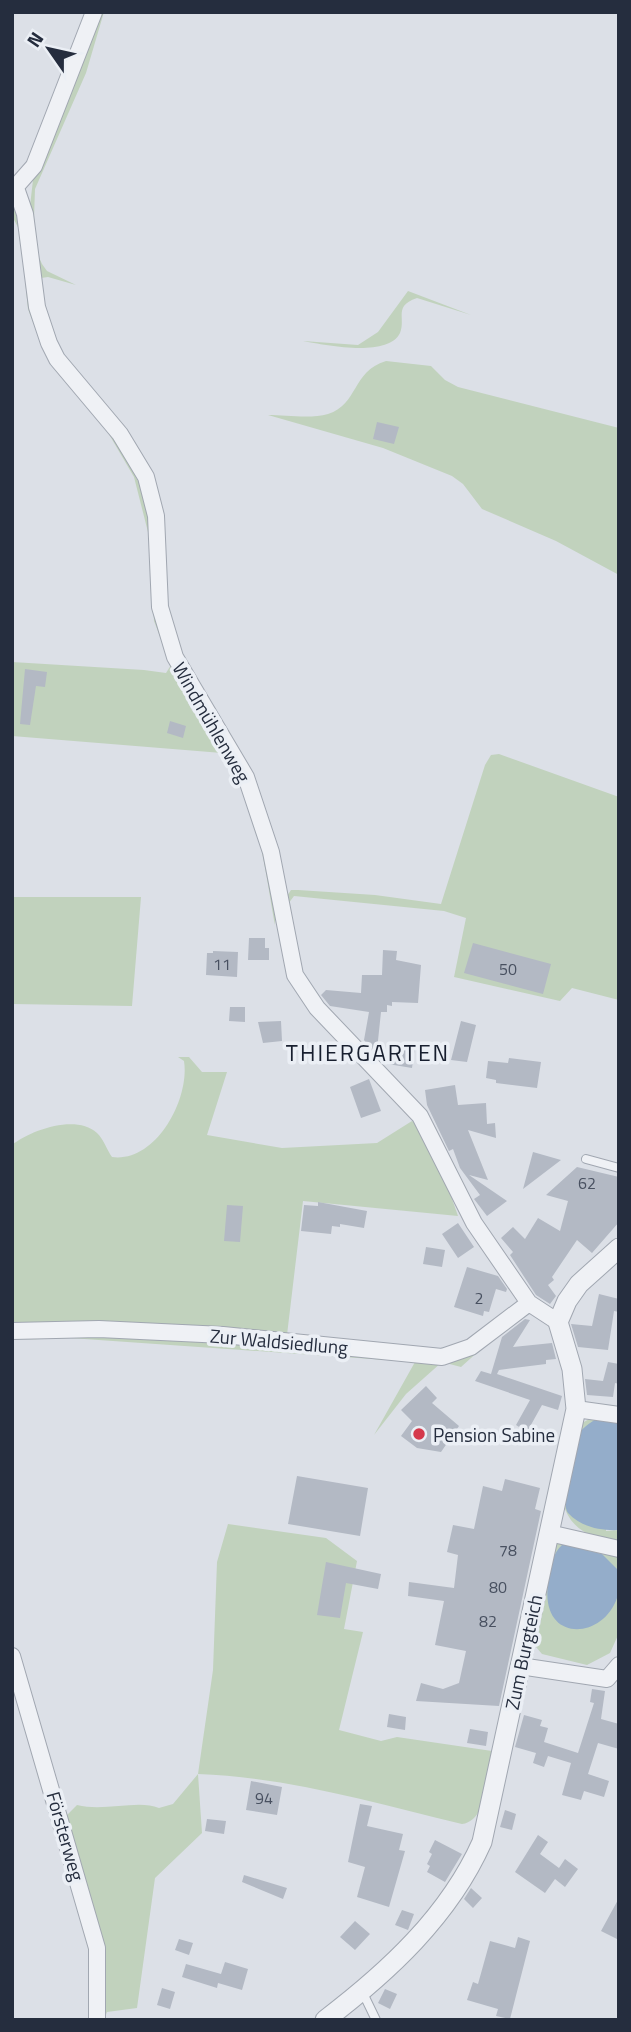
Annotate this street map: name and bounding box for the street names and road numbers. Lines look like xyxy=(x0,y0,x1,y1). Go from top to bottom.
street label: Windmühlenweg xyxy=(166,656,258,788)
street label: Zur Waldsiedlung xyxy=(209,1321,349,1361)
street label: Zum Burgteich xyxy=(497,1592,549,1712)
street label: Försterweg xyxy=(39,1788,93,1884)

